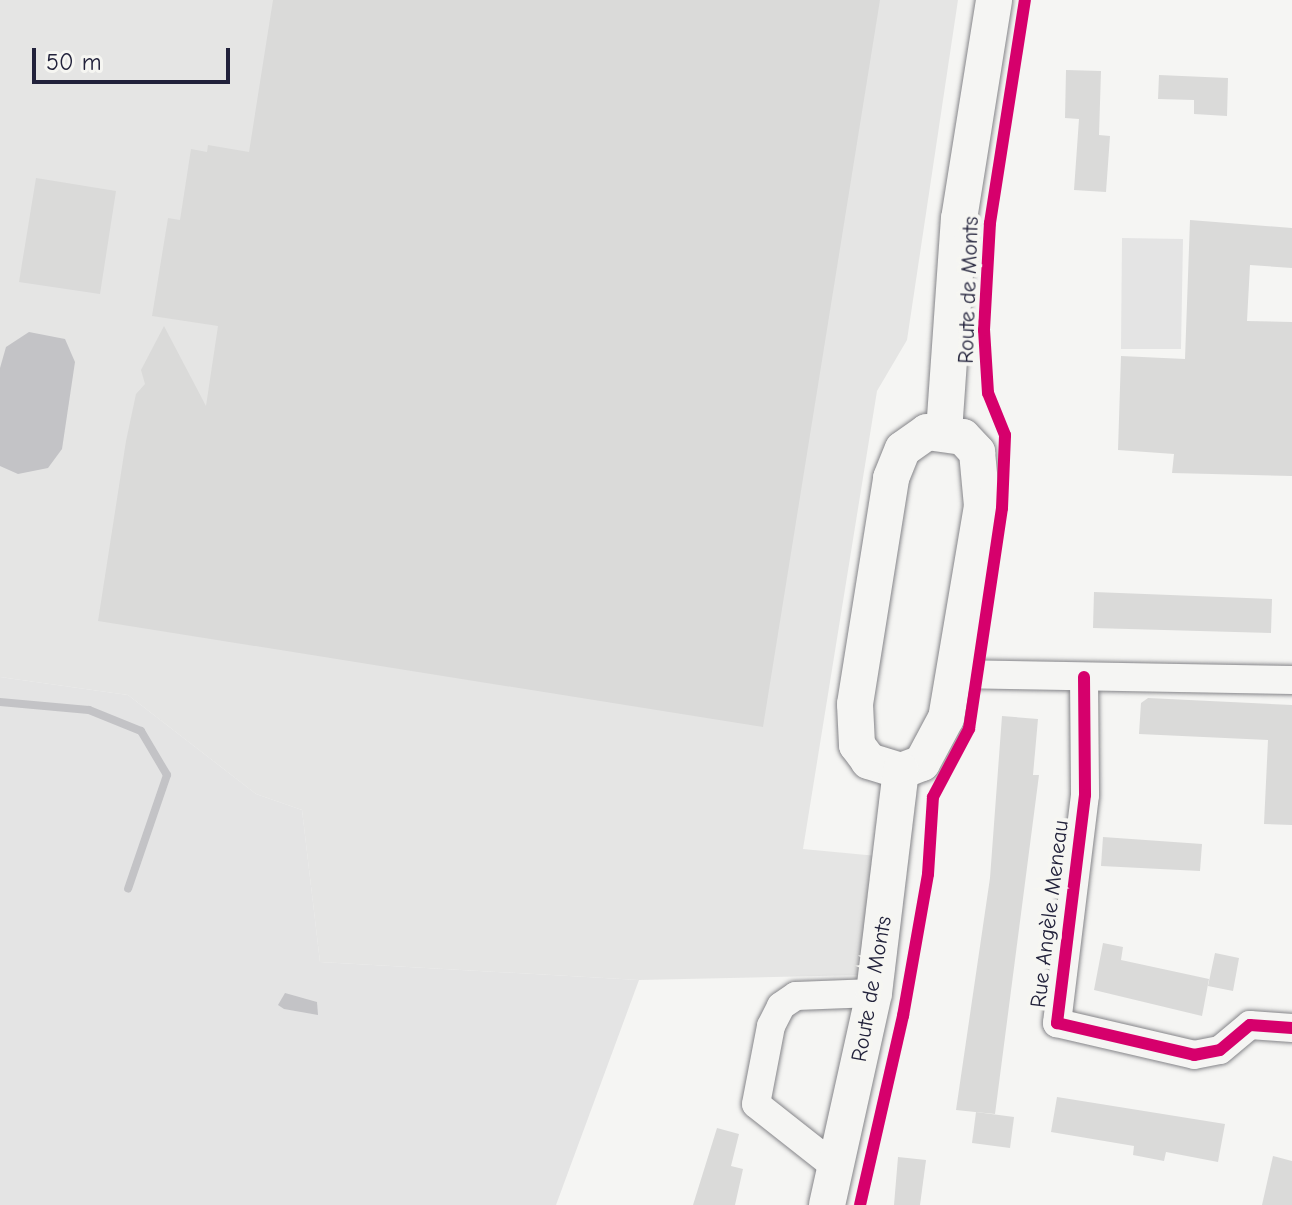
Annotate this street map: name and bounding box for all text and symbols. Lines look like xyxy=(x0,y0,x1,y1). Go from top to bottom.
scale bar xyxy=(36,32,234,82)
text: 50 m xyxy=(46,48,102,76)
street label: Route de Monts xyxy=(953,216,985,364)
street label: Rue Angèle Meneau xyxy=(1025,819,1075,1009)
street label: Route de Monts xyxy=(846,914,898,1064)

